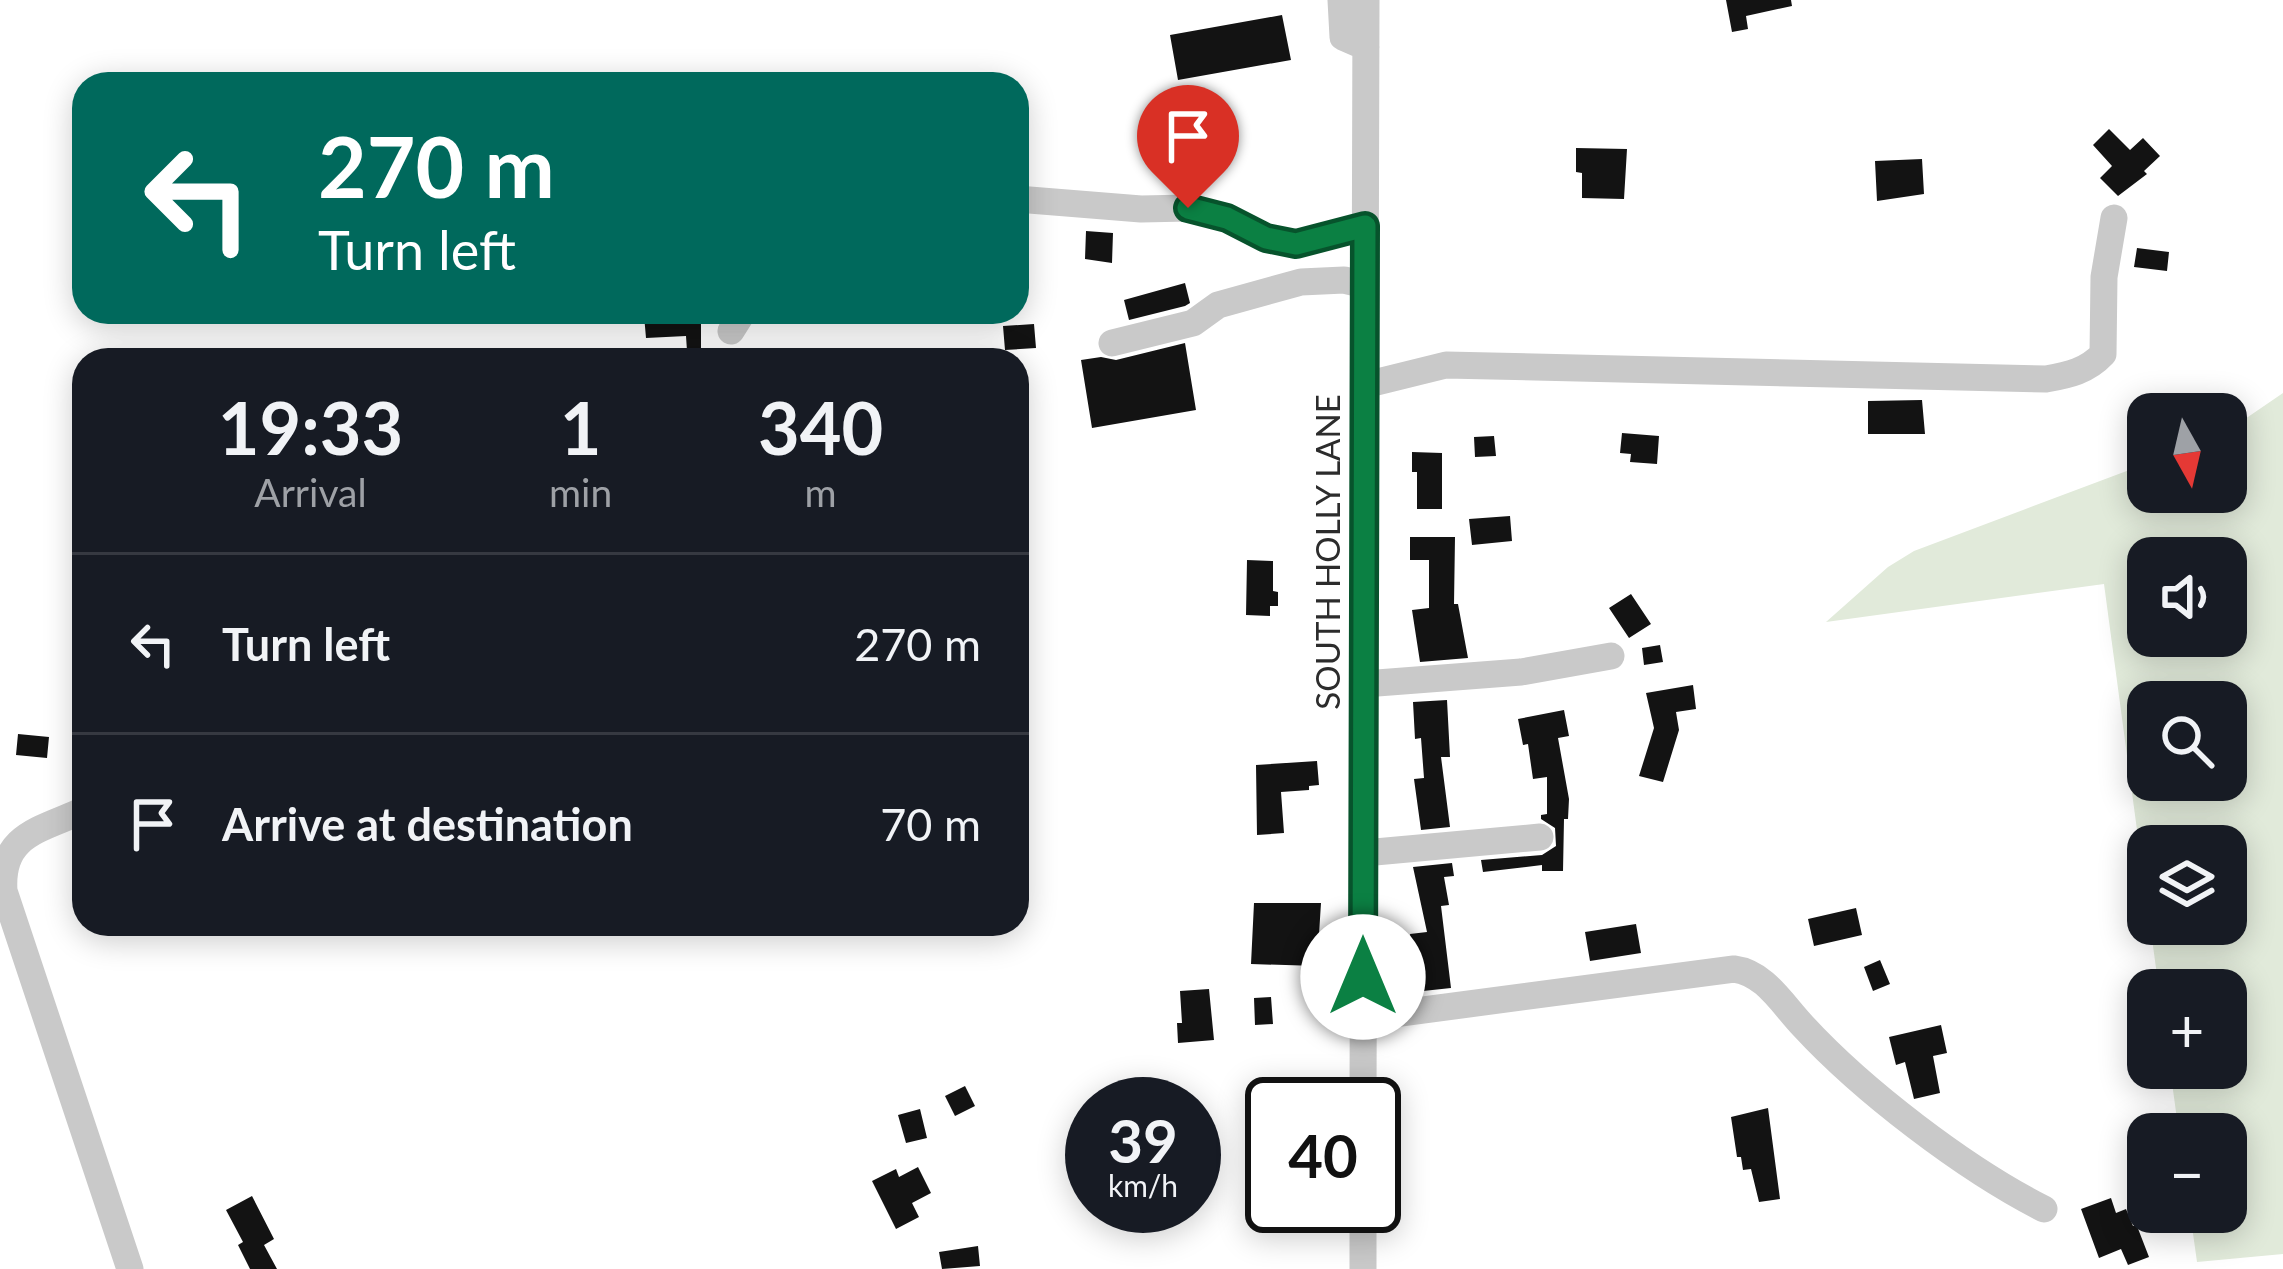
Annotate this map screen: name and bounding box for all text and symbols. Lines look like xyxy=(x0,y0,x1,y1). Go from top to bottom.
pin xyxy=(1137,85,1239,208)
icon: arrive xyxy=(1155,103,1221,169)
text: 270 m xyxy=(318,115,555,216)
icon: left xyxy=(120,120,276,276)
text: Turn left xyxy=(318,217,516,282)
text: 19:33 xyxy=(218,384,403,470)
text: 1 xyxy=(560,384,602,470)
text: 340 xyxy=(758,384,883,470)
north arrow xyxy=(2127,393,2247,513)
map controls xyxy=(2127,393,2247,1233)
street label: SOUTH HOLLY LANE xyxy=(1307,394,1347,710)
text: Arrival xyxy=(254,469,367,515)
text: min xyxy=(549,469,612,515)
text: m xyxy=(805,469,837,515)
button: sound xyxy=(2127,537,2247,657)
icon: left xyxy=(120,611,186,677)
text: Turn left xyxy=(222,617,390,671)
text: 270 m xyxy=(854,617,981,671)
button: search xyxy=(2127,681,2247,801)
icon: arrive xyxy=(120,791,186,857)
text: Arrive at destination xyxy=(222,797,633,851)
text: 70 m xyxy=(880,797,981,851)
button: layers xyxy=(2127,825,2247,945)
position arrow xyxy=(1300,914,1426,1040)
button: + xyxy=(2127,969,2247,1089)
speed limit sign: 40 xyxy=(1245,1077,1401,1233)
text: 39 xyxy=(1108,1104,1178,1176)
button: − xyxy=(2127,1113,2247,1233)
text: km/h xyxy=(1108,1167,1178,1203)

